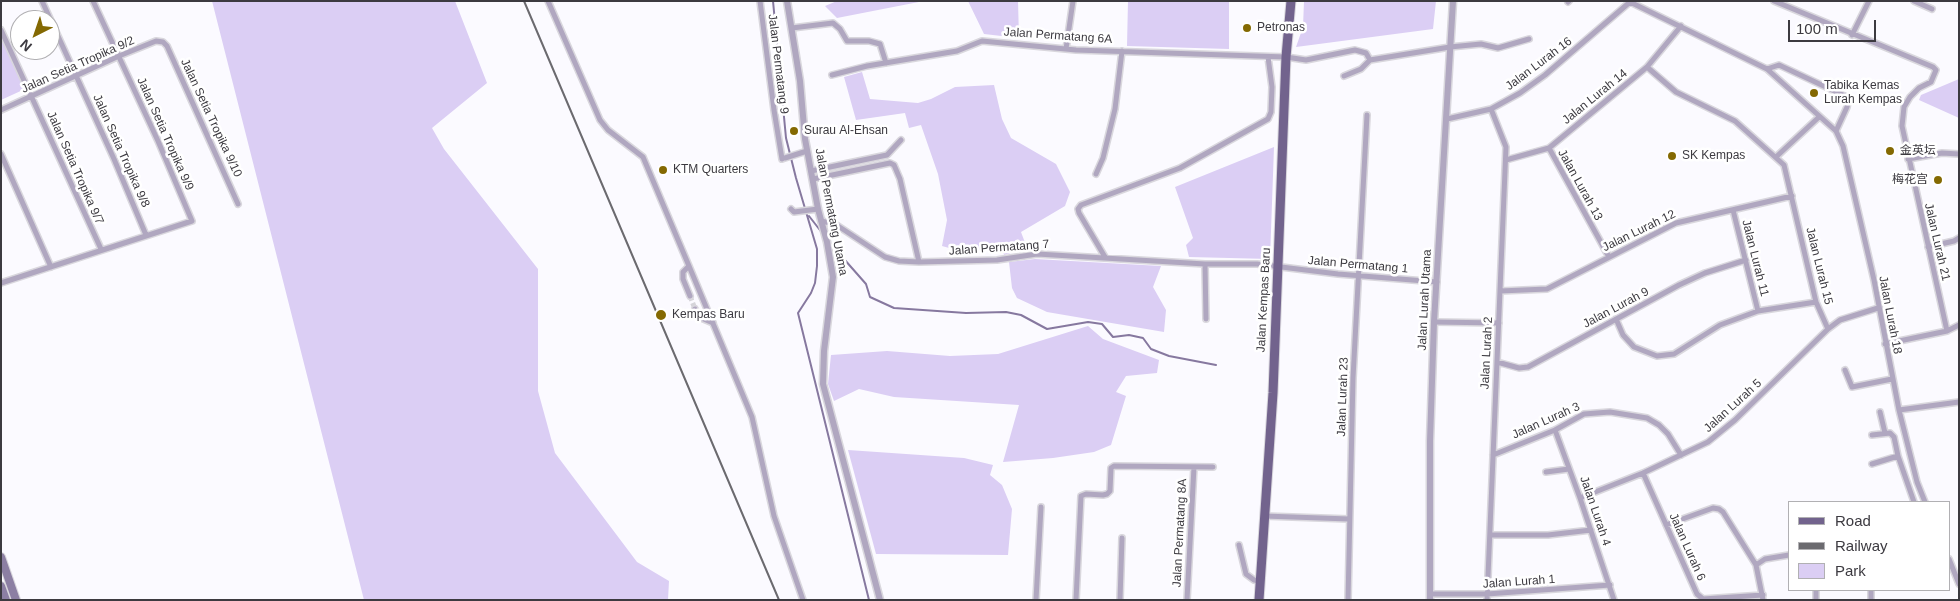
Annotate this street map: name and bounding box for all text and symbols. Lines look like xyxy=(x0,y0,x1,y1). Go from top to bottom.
north arrow xyxy=(10,10,60,60)
scale bar xyxy=(1790,10,1878,42)
street label: Jalan Permatang 9 xyxy=(765,13,791,115)
text: 100 m xyxy=(1796,20,1838,37)
place label: Petronas xyxy=(1257,21,1305,35)
marker: Petronas xyxy=(1241,22,1253,34)
street label: Jalan Permatang 6A xyxy=(1003,25,1113,47)
street label: Jalan Setia Tropika 9/2 xyxy=(19,34,137,96)
street label: Jalan Lurah 16 xyxy=(1503,34,1575,94)
text: N xyxy=(17,36,35,55)
street label: Jalan Setia Tropika 9/10 xyxy=(177,57,245,179)
street label: Jalan Lurah 14 xyxy=(1560,66,1630,128)
street label: Jalan Setia Tropika 9/9 xyxy=(134,75,196,193)
place label: Tabika Kemas Lurah Kempas xyxy=(1824,79,1902,107)
marker: Tabika Kemas Lurah Kempas xyxy=(1808,87,1820,99)
street label: Jalan Setia Tropika 9/8 xyxy=(90,92,152,210)
street label: Jalan Setia Tropika 9/7 xyxy=(44,109,106,227)
place label: Surau Al-Ehsan xyxy=(804,124,888,138)
marker: Surau Al-Ehsan xyxy=(788,125,800,137)
place label: 金英坛 xyxy=(1900,144,1936,158)
marker: 金英坛 xyxy=(1884,145,1896,157)
street label: Jalan Permatang Utama xyxy=(812,147,850,277)
street label: Jalan Lurah 13 xyxy=(1554,147,1606,223)
place label: SK Kempas xyxy=(1682,149,1745,163)
marker: SK Kempas xyxy=(1666,150,1678,162)
place label: KTM Quarters xyxy=(673,163,748,177)
marker: KTM Quarters xyxy=(657,164,669,176)
place label: 梅花宫 xyxy=(1892,173,1928,187)
marker: 梅花宫 xyxy=(1932,174,1944,186)
street label: Jalan Lurah 21 xyxy=(1921,202,1953,282)
street label: Jalan Lurah 12 xyxy=(1600,207,1678,255)
street label: Jalan Lurah 11 xyxy=(1739,218,1771,298)
street label: Jalan Lurah 15 xyxy=(1802,226,1836,306)
street label: Jalan Permatang 7 xyxy=(948,237,1050,259)
street label: Jalan Kempas Baru xyxy=(1254,247,1274,353)
street label: Jalan Lurah Utama xyxy=(1415,249,1435,351)
street label: Jalan Permatang 1 xyxy=(1307,253,1409,277)
street label: Jalan Lurah 18 xyxy=(1875,275,1905,355)
street label: Jalan Lurah 9 xyxy=(1581,285,1651,331)
marker: Kempas Baru xyxy=(654,308,668,322)
place label: Kempas Baru xyxy=(672,308,745,322)
street label: Jalan Lurah 2 xyxy=(1478,316,1496,390)
street label: Jalan Lurah 23 xyxy=(1334,357,1352,437)
street label: Jalan Lurah 5 xyxy=(1701,376,1765,436)
street label: Jalan Lurah 3 xyxy=(1510,400,1582,442)
street label: Jalan Lurah 4 xyxy=(1576,474,1614,548)
street label: Jalan Permatang 8A xyxy=(1170,478,1190,588)
legend xyxy=(1788,501,1950,591)
street label: Jalan Lurah 6 xyxy=(1666,511,1708,583)
text: Road xyxy=(1835,512,1871,529)
text: Railway xyxy=(1835,537,1888,554)
text: Park xyxy=(1835,562,1866,579)
street label: Jalan Lurah 1 xyxy=(1482,572,1556,592)

